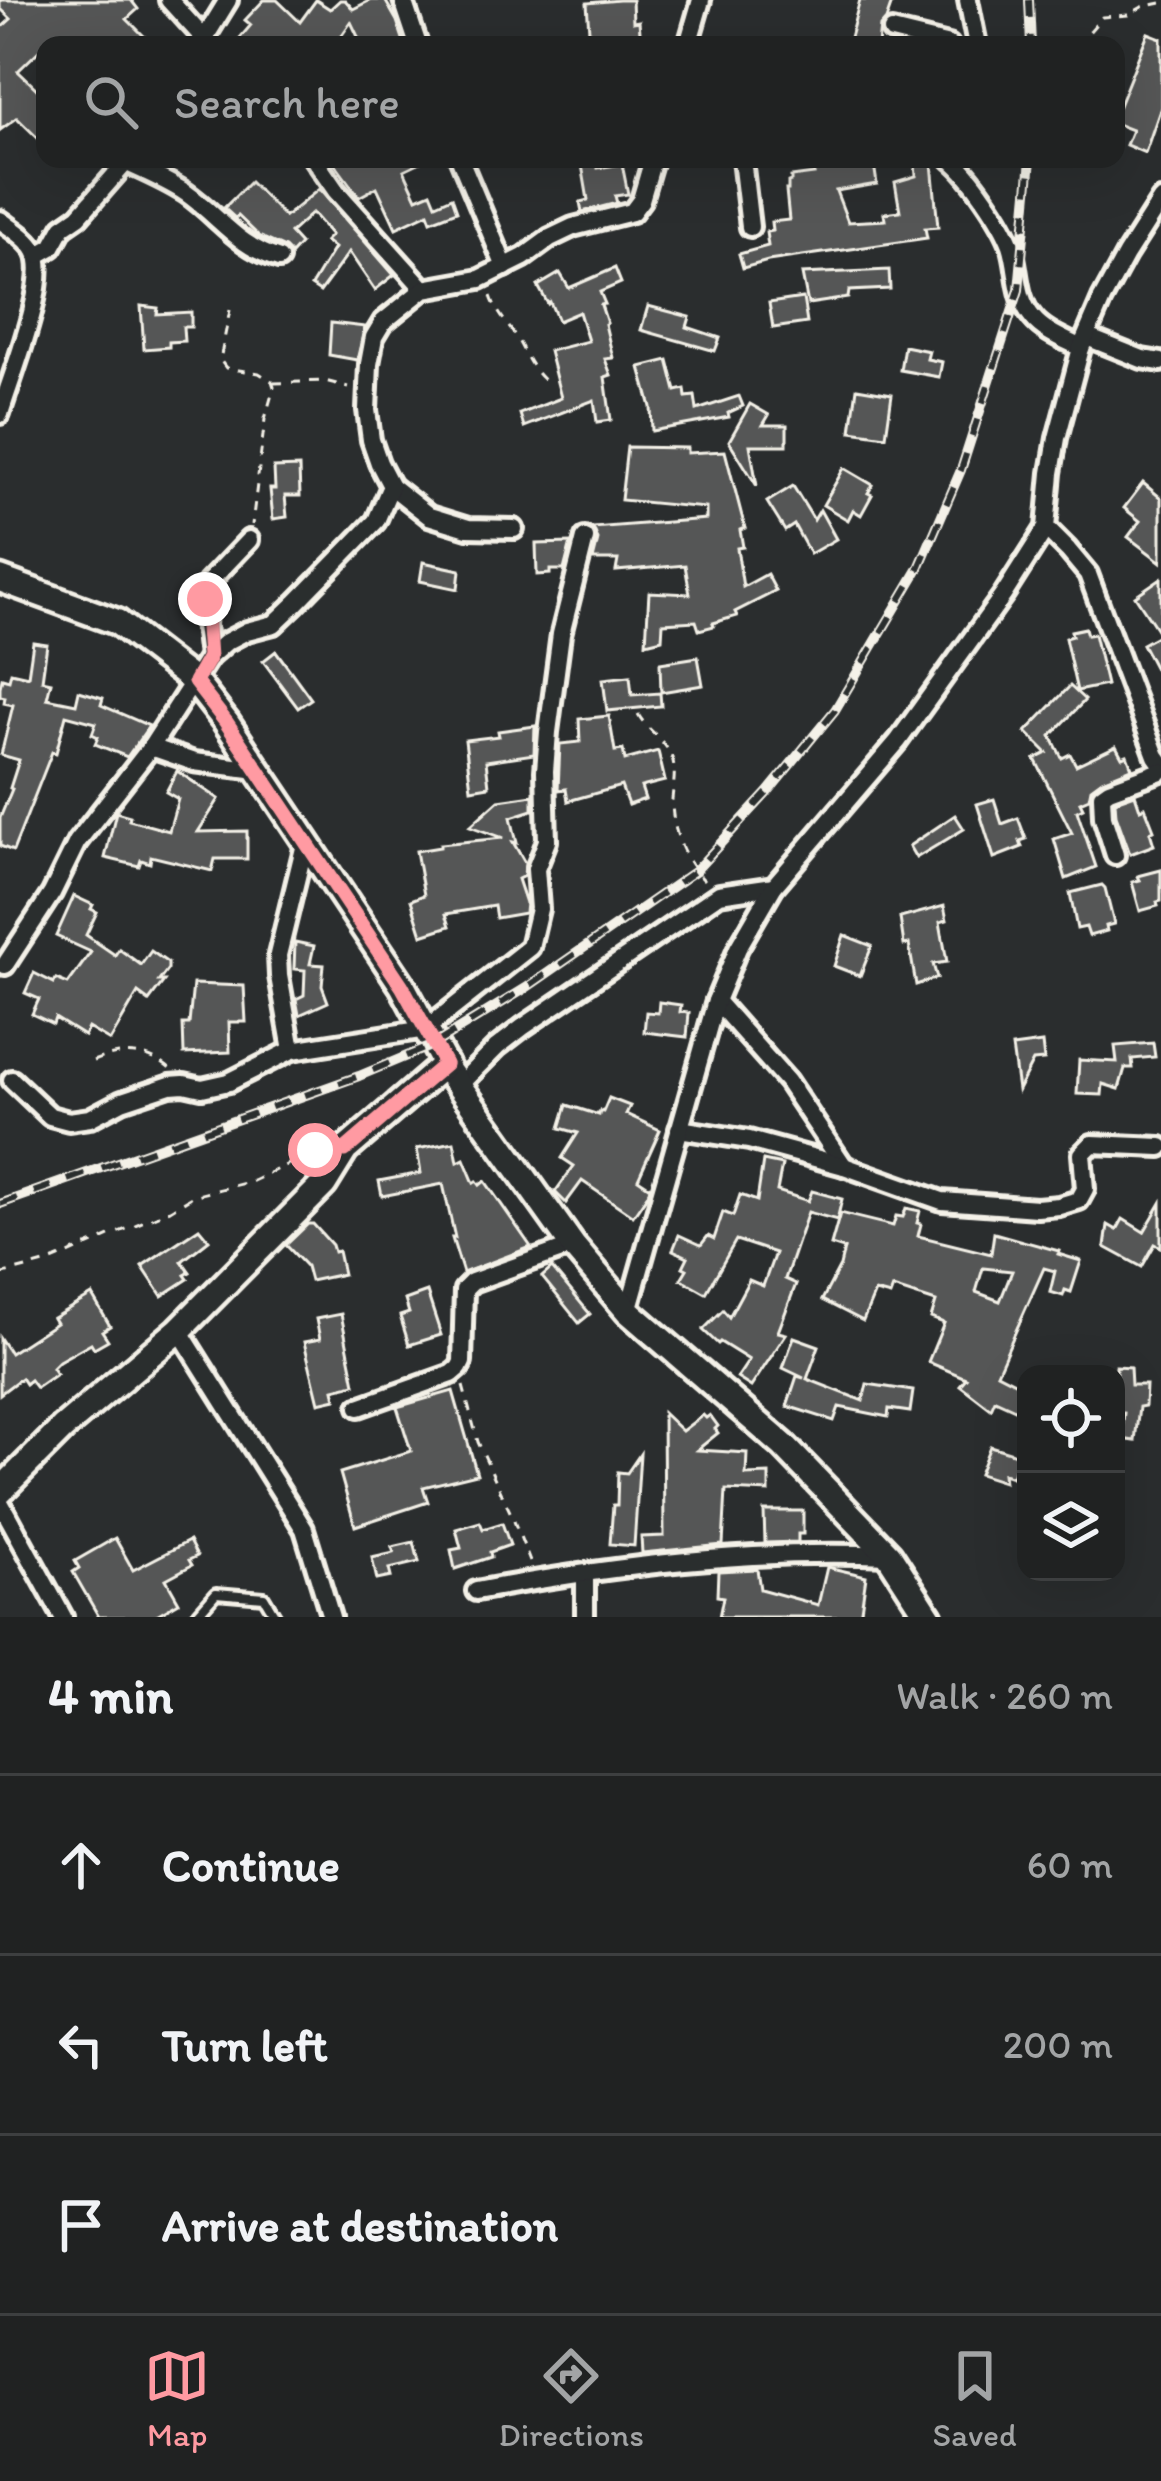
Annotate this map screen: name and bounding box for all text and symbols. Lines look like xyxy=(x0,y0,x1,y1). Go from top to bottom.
search box xyxy=(36,36,1125,168)
icon: search xyxy=(78,69,144,135)
text: Search here xyxy=(174,75,400,129)
route end xyxy=(178,572,232,626)
route start xyxy=(288,1123,342,1177)
map controls xyxy=(1017,1365,1125,1581)
button: locate xyxy=(1017,1365,1125,1473)
button: layers xyxy=(1017,1473,1125,1581)
text: 4 min xyxy=(48,1665,173,1726)
text: Walk · 260 m xyxy=(896,1672,1113,1719)
icon: ahead xyxy=(48,1832,114,1898)
text: Continue xyxy=(162,1838,340,1892)
text: 60 m xyxy=(1027,1841,1113,1888)
icon: left xyxy=(48,2012,114,2078)
text: Turn left xyxy=(162,2018,328,2072)
text: 200 m xyxy=(1003,2021,1113,2068)
icon: arrive xyxy=(48,2192,114,2258)
text: Arrive at destination xyxy=(162,2198,558,2252)
tab: Map xyxy=(144,2343,210,2454)
tab: Directions xyxy=(499,2343,644,2454)
tab: Saved xyxy=(933,2343,1017,2454)

